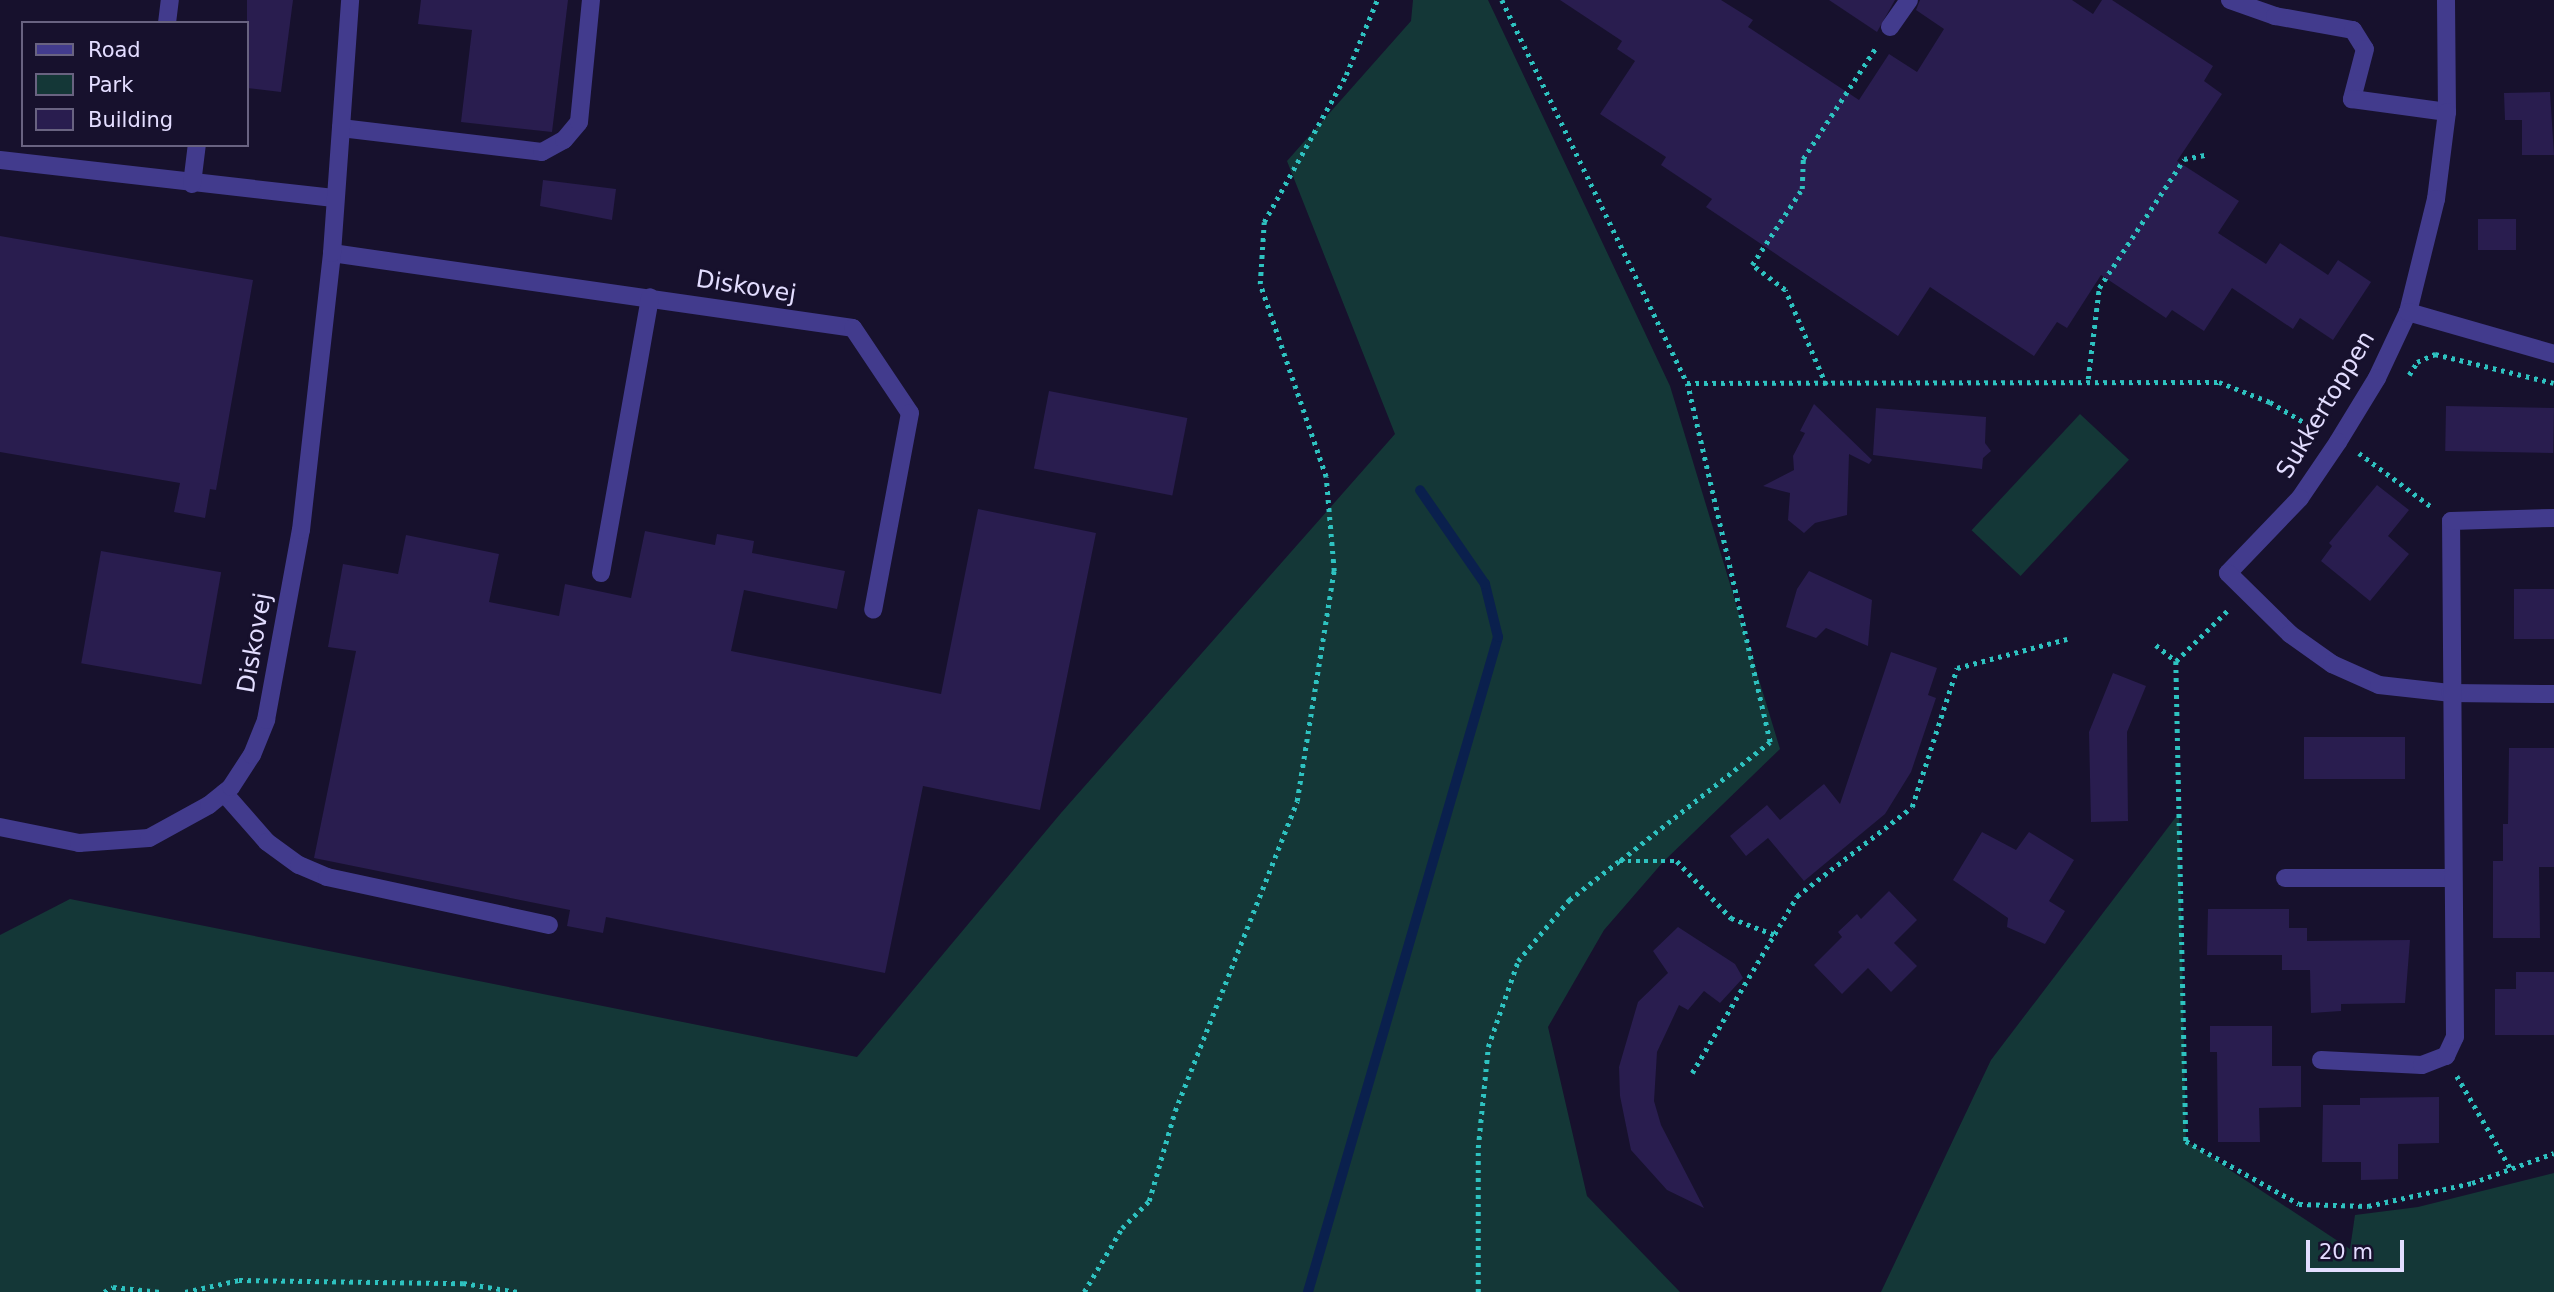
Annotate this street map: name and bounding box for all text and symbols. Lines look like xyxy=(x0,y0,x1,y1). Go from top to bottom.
legend xyxy=(21,21,248,147)
text: Road xyxy=(88,38,141,62)
text: Park xyxy=(88,73,133,97)
text: Building xyxy=(88,108,173,132)
street label: Diskovej xyxy=(694,265,798,309)
street label: Sukkertoppen xyxy=(2271,326,2381,484)
street label: Diskovej xyxy=(232,591,278,695)
scale bar xyxy=(2309,1226,2407,1270)
text: 20 m xyxy=(2319,1240,2373,1264)

